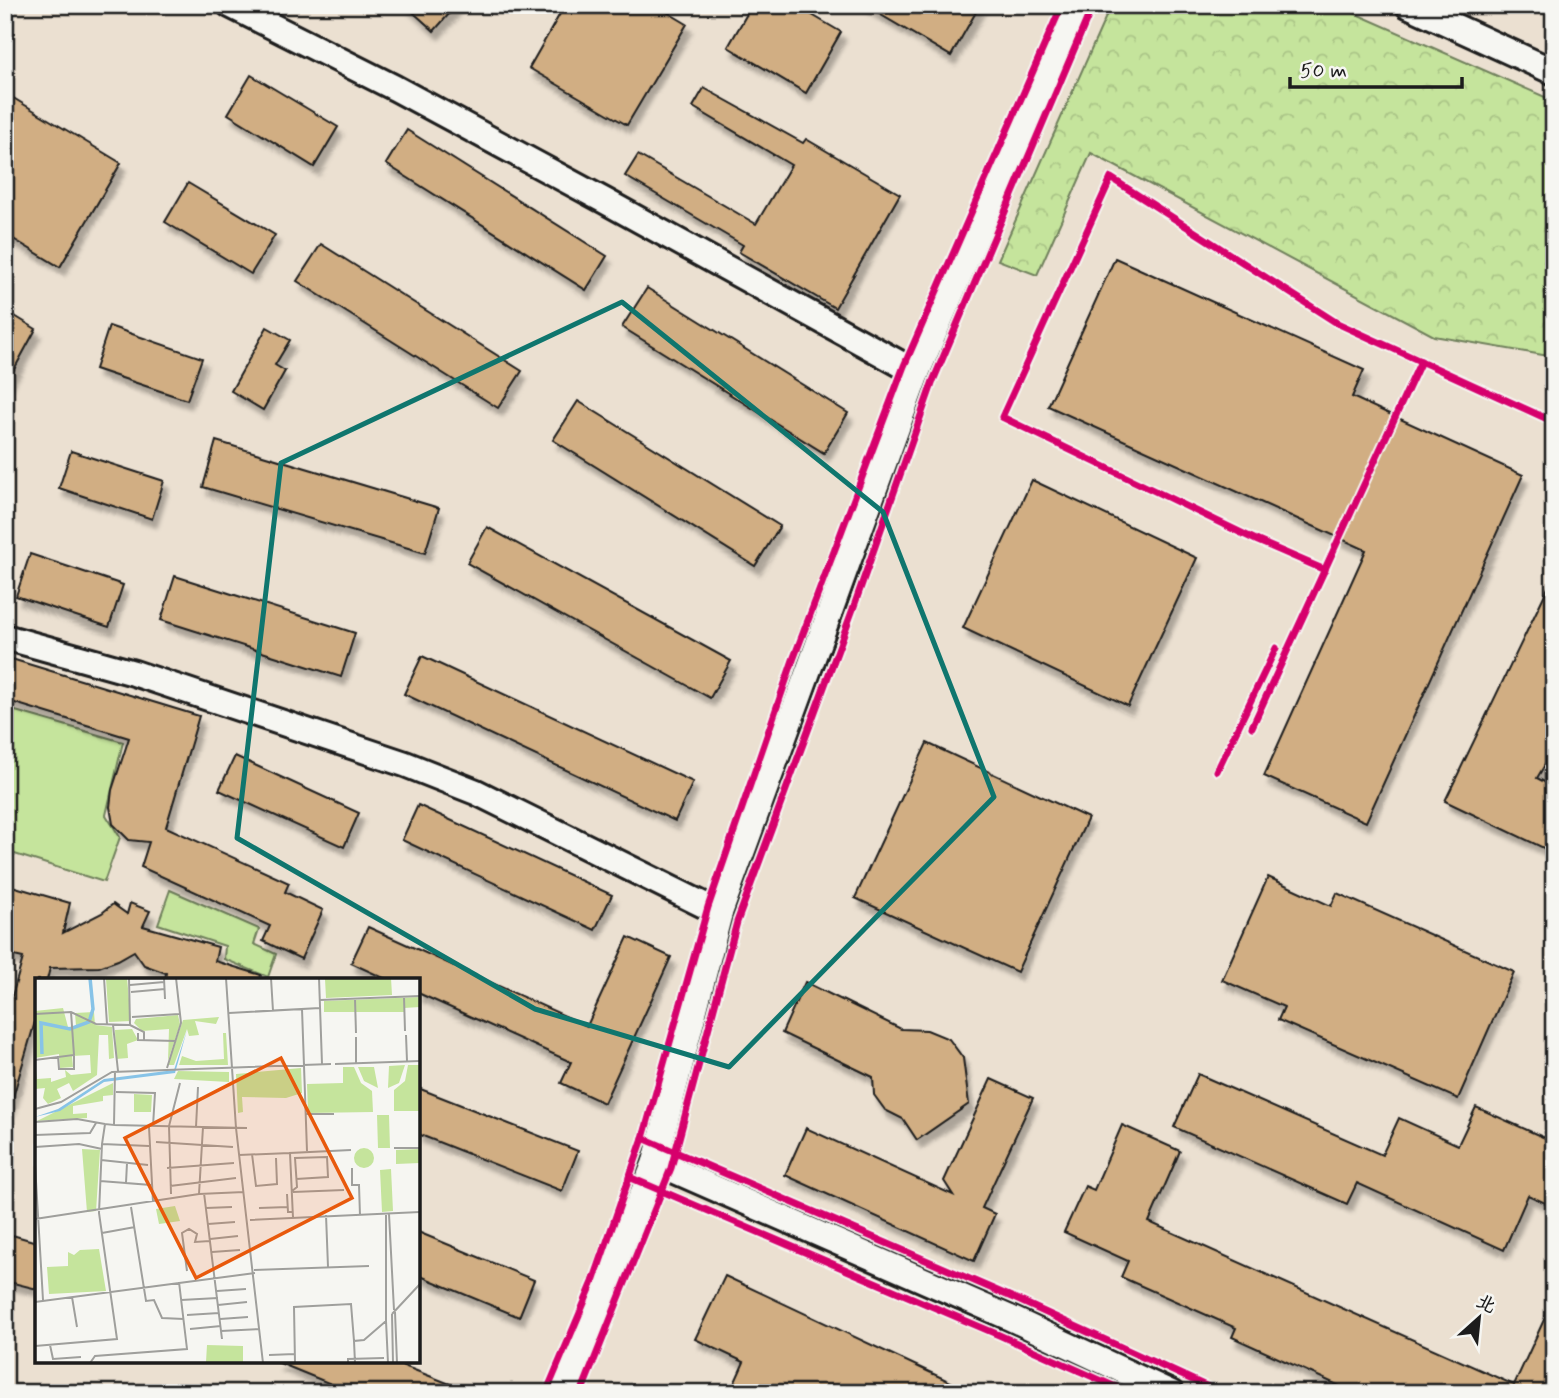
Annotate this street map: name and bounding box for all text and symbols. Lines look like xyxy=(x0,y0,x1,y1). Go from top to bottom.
scale bar xyxy=(1290,46,1461,90)
text: 50 m xyxy=(1300,57,1347,85)
inset map xyxy=(35,978,420,1363)
north arrow xyxy=(1444,1282,1514,1352)
text: 北 xyxy=(1472,1289,1500,1320)

